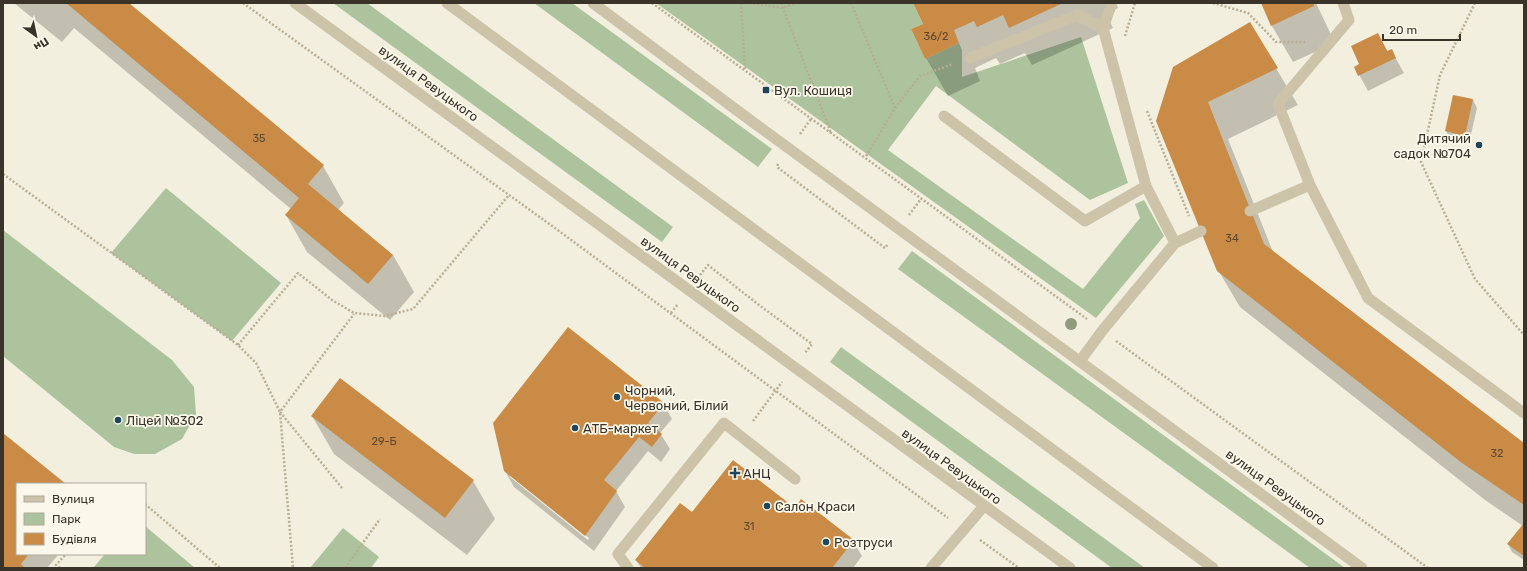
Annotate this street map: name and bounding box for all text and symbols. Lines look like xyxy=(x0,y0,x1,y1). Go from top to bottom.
north arrow xyxy=(16,16,56,56)
scale bar xyxy=(1383,16,1460,42)
text: 20 m xyxy=(1389,23,1417,37)
house number: 36/2 xyxy=(924,30,948,43)
text: Пн xyxy=(31,34,51,54)
street label: вулиця Ревуцького xyxy=(376,42,481,125)
place label: Вул. Кошиця xyxy=(774,83,852,98)
marker: Вул. Кошиця xyxy=(761,85,771,95)
place label: Дитячий садок №704 xyxy=(1393,131,1471,161)
house number: 35 xyxy=(252,132,266,145)
marker: Дитячий садок №704 xyxy=(1474,140,1484,150)
house number: 34 xyxy=(1225,232,1239,245)
street label: вулиця Ревуцького xyxy=(638,233,743,316)
place label: Чорний, Червоний, Білий xyxy=(625,383,728,413)
marker: Чорний, Червоний, Білий xyxy=(612,392,622,402)
place label: Ліцей №302 xyxy=(126,413,203,428)
marker: Ліцей №302 xyxy=(113,415,123,425)
place label: АТБ-маркет xyxy=(583,421,659,436)
marker: АТБ-маркет xyxy=(570,423,580,433)
street label: вулиця Ревуцького xyxy=(899,425,1004,508)
house number: 29-Б xyxy=(371,435,397,448)
street label: вулиця Ревуцького xyxy=(1223,446,1328,529)
house number: 32 xyxy=(1490,447,1504,460)
place label: АНЦ xyxy=(743,466,771,481)
marker: АНЦ xyxy=(730,468,740,478)
legend xyxy=(16,483,146,555)
text: Вулиця xyxy=(52,492,94,506)
place label: Салон Краси xyxy=(775,499,855,514)
marker: Салон Краси xyxy=(762,501,772,511)
text: Парк xyxy=(52,512,81,526)
house number: 31 xyxy=(743,520,755,533)
text: Будівля xyxy=(52,532,97,546)
place label: Розтруси xyxy=(834,535,893,550)
marker: Розтруси xyxy=(821,537,831,547)

